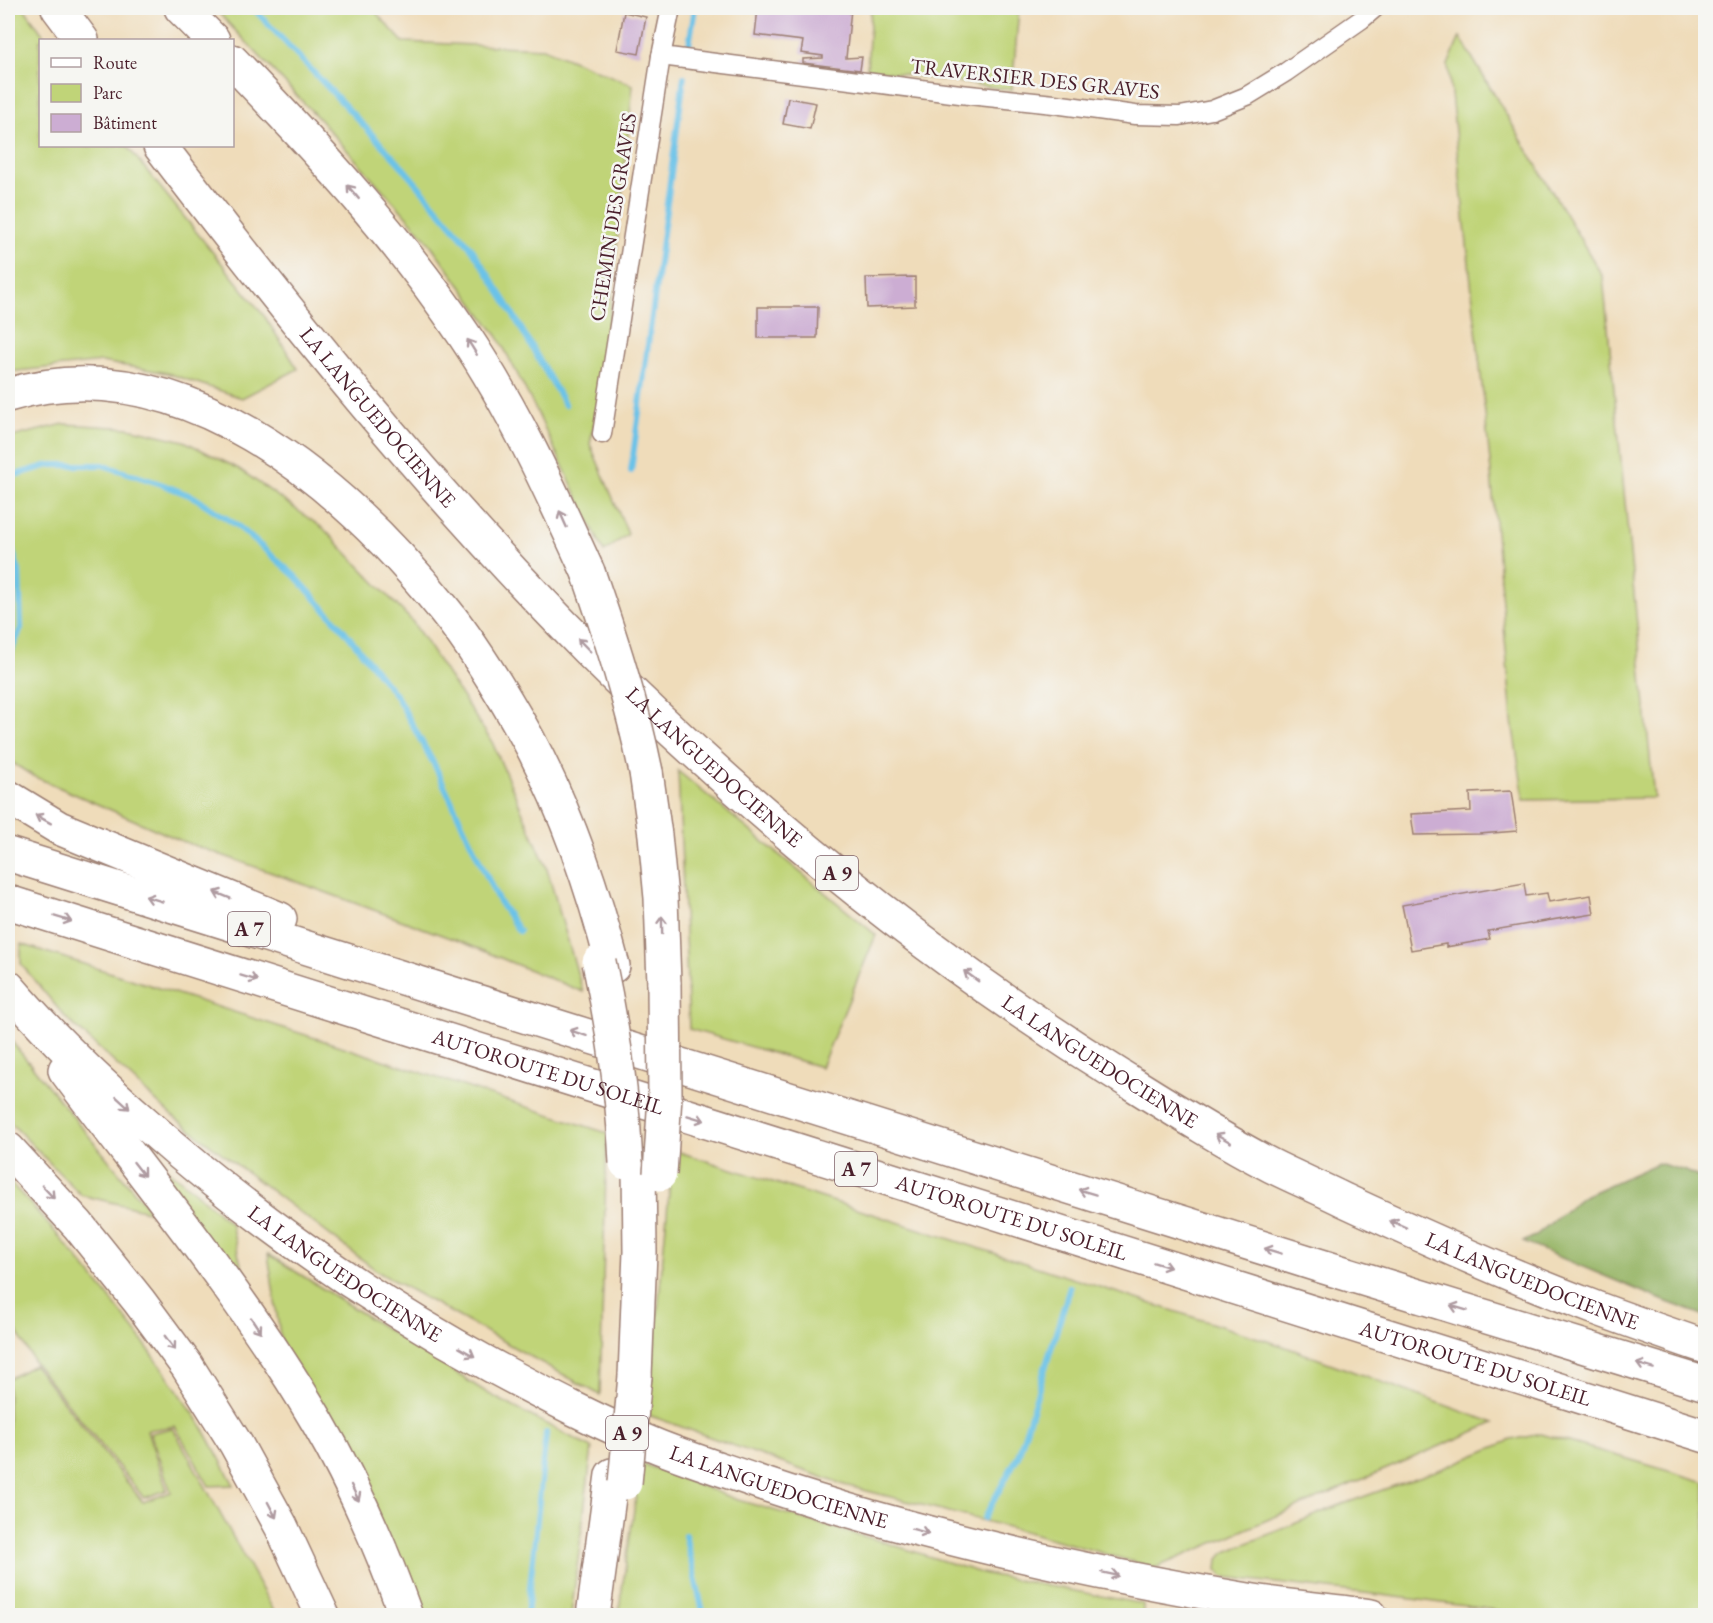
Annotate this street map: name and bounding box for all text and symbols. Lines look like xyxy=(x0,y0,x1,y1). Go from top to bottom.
legend xyxy=(39,39,234,147)
text: Route xyxy=(93,51,137,74)
street label: TRAVERSIER DES GRAVES xyxy=(909,52,1161,105)
text: Parc xyxy=(93,81,123,104)
text: Bâtiment xyxy=(93,111,157,134)
street label: CHEMIN DES GRAVES xyxy=(583,111,642,323)
one-way arrow xyxy=(346,185,360,200)
street label: LA LANGUEDOCIENNE xyxy=(294,321,462,513)
one-way arrow xyxy=(465,339,477,356)
one-way arrow xyxy=(557,510,569,528)
one-way arrow xyxy=(576,637,591,652)
street label: LA LANGUEDOCIENNE xyxy=(621,681,808,853)
one-way arrow xyxy=(34,813,52,824)
road number: A 9 xyxy=(816,856,858,890)
one-way arrow xyxy=(213,889,232,900)
one-way arrow xyxy=(144,893,163,904)
road number: A 7 xyxy=(228,912,270,946)
one-way arrow xyxy=(53,914,72,925)
one-way arrow xyxy=(656,916,667,936)
one-way arrow xyxy=(963,970,979,983)
one-way arrow xyxy=(239,973,258,984)
street label: LA LANGUEDOCIENNE xyxy=(997,988,1203,1134)
street label: AUTOROUTE DU SOLEIL xyxy=(428,1022,668,1121)
one-way arrow xyxy=(569,1027,588,1038)
one-way arrow xyxy=(115,1096,130,1110)
one-way arrow xyxy=(686,1113,705,1124)
one-way arrow xyxy=(1215,1132,1232,1144)
road number: A 7 xyxy=(835,1152,877,1186)
one-way arrow xyxy=(133,1160,146,1176)
street label: AUTOROUTE DU SOLEIL xyxy=(892,1168,1132,1266)
one-way arrow xyxy=(40,1184,55,1199)
one-way arrow xyxy=(1078,1186,1097,1197)
street label: LA LANGUEDOCIENNE xyxy=(243,1199,447,1348)
one-way arrow xyxy=(1389,1218,1407,1230)
street label: LA LANGUEDOCIENNE xyxy=(1421,1225,1643,1336)
one-way arrow xyxy=(1264,1245,1283,1256)
one-way arrow xyxy=(1152,1260,1171,1271)
one-way arrow xyxy=(1450,1302,1469,1313)
street label: AUTOROUTE DU SOLEIL xyxy=(1355,1314,1595,1412)
one-way arrow xyxy=(250,1317,262,1333)
one-way arrow xyxy=(164,1335,176,1351)
one-way arrow xyxy=(458,1346,475,1358)
one-way arrow xyxy=(1636,1360,1655,1371)
road number: A 9 xyxy=(606,1416,648,1450)
street label: LA LANGUEDOCIENNE xyxy=(666,1438,892,1534)
one-way arrow xyxy=(349,1484,361,1502)
one-way arrow xyxy=(267,1500,278,1518)
one-way arrow xyxy=(910,1526,929,1537)
one-way arrow xyxy=(1100,1569,1120,1580)

